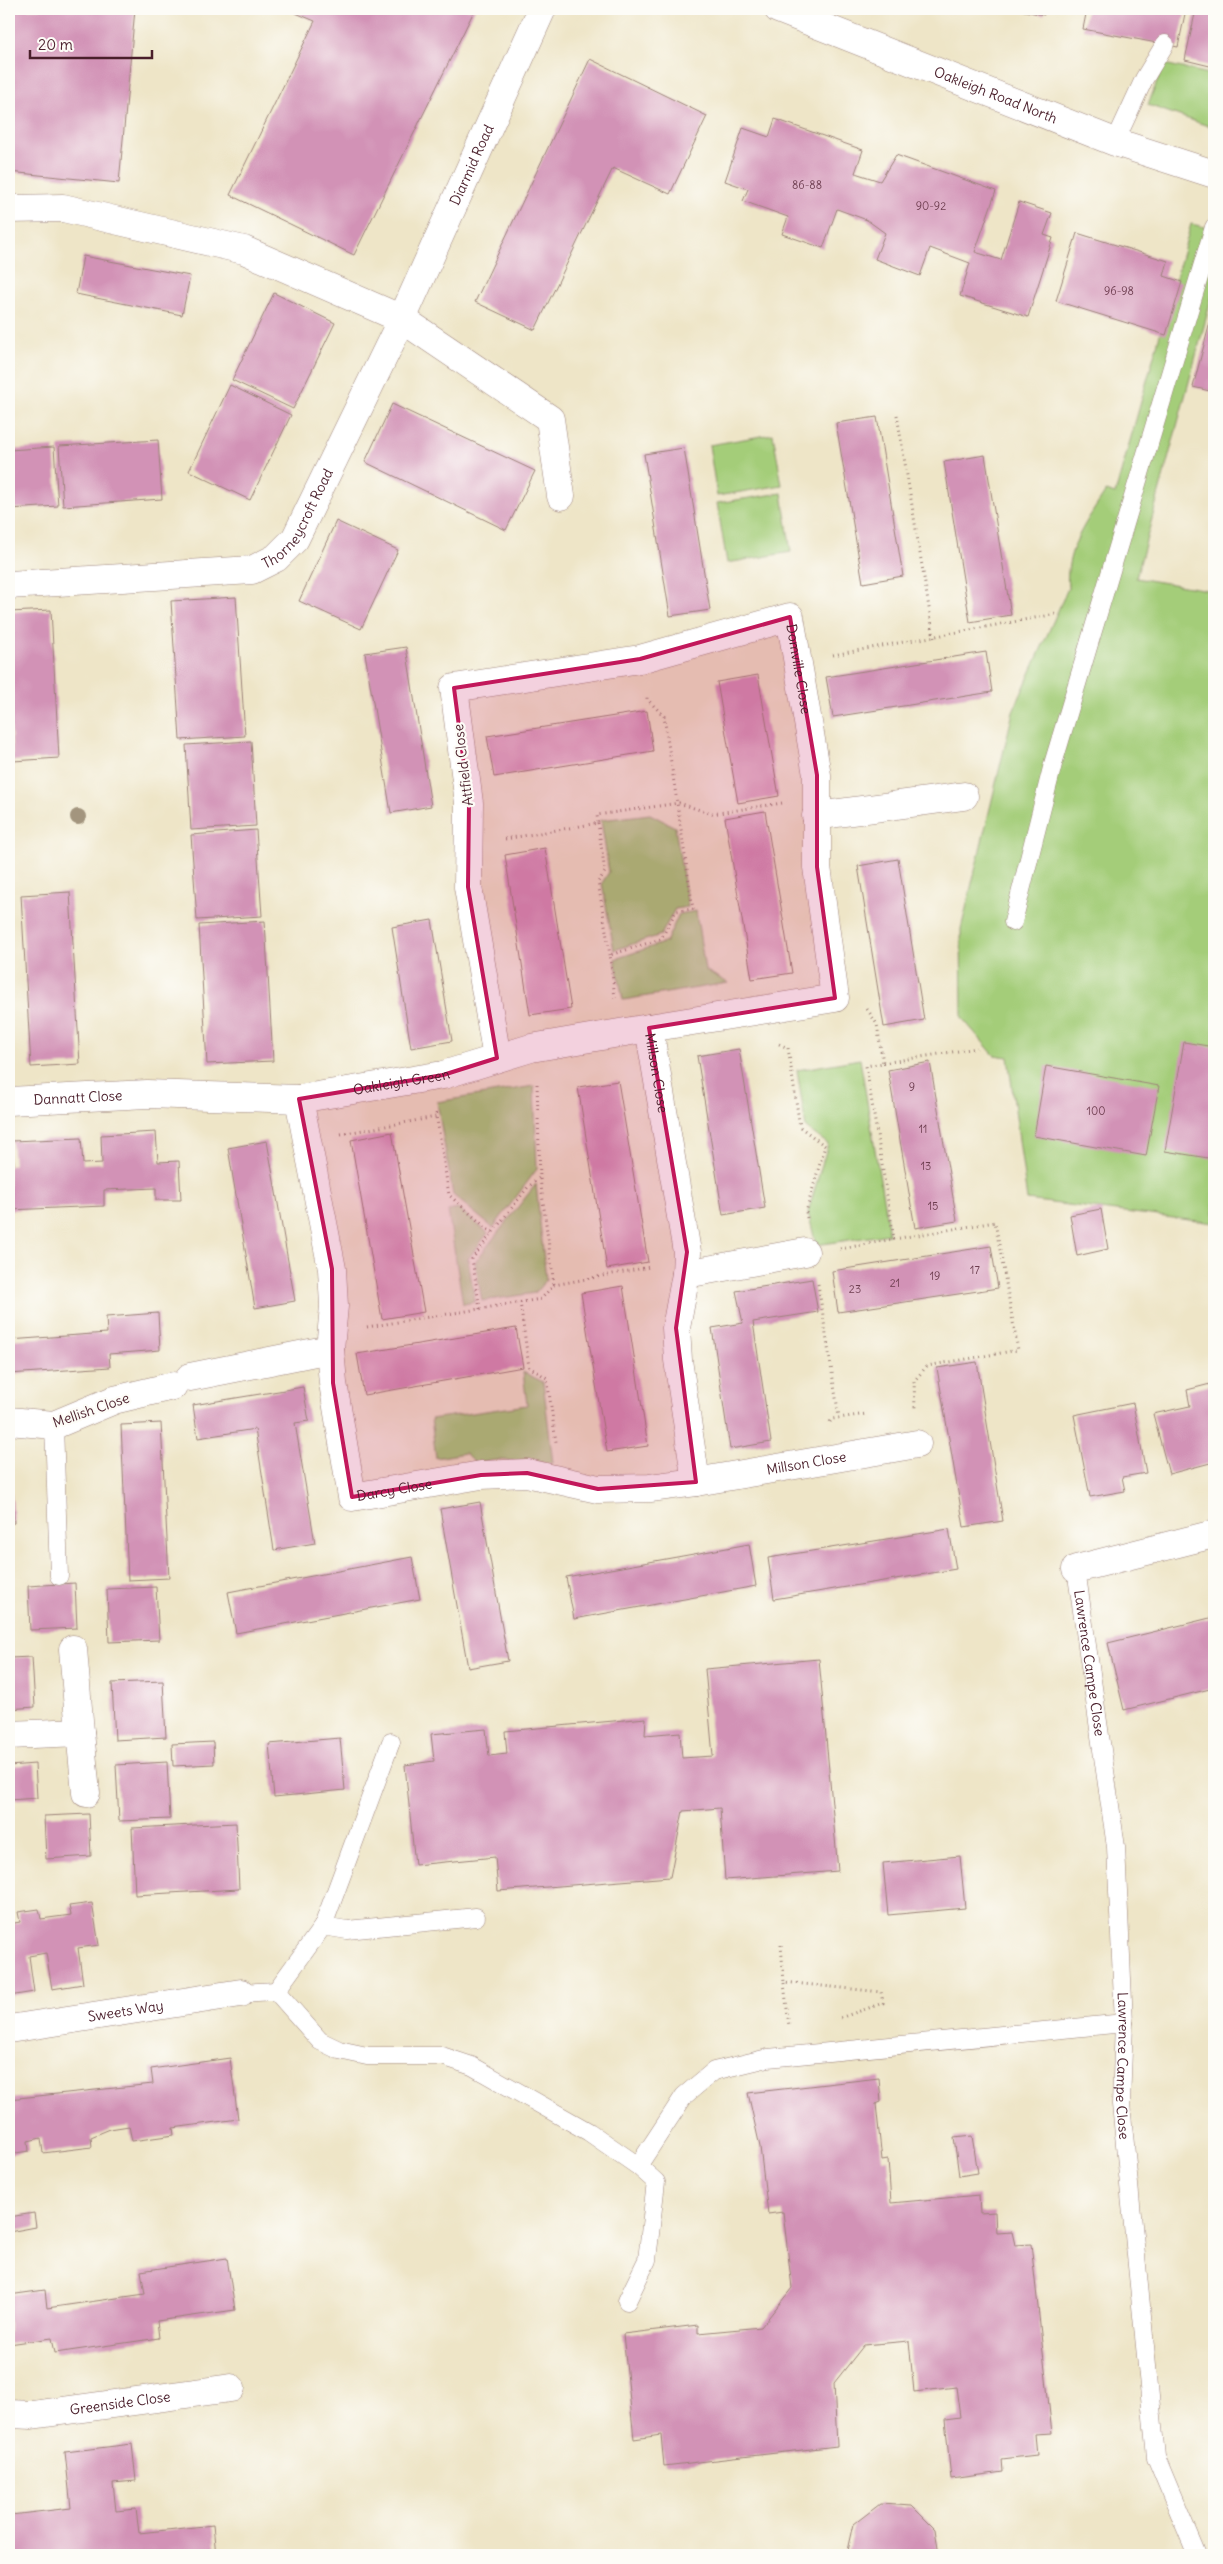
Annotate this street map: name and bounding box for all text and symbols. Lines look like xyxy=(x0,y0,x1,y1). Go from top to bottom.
scale bar xyxy=(30,28,152,60)
text: 20 m xyxy=(38,35,73,54)
street label: Oakleigh Road North xyxy=(931,62,1060,127)
street label: Diarmid Road xyxy=(446,122,498,208)
house number: 86-88 xyxy=(792,178,822,192)
house number: 90-92 xyxy=(916,199,946,213)
house number: 96-98 xyxy=(1104,284,1134,298)
street label: Thorneycroft Road xyxy=(259,466,337,573)
street label: Domville Close xyxy=(782,622,815,715)
street label: Attfield Close xyxy=(449,723,477,807)
street label: Millson Close xyxy=(641,1032,672,1114)
street label: Oakleigh Green xyxy=(352,1064,452,1099)
house number: 9 xyxy=(909,1080,915,1094)
street label: Dannatt Close xyxy=(33,1086,123,1109)
house number: 100 xyxy=(1087,1104,1105,1118)
house number: 11 xyxy=(919,1122,927,1136)
house number: 13 xyxy=(921,1159,931,1173)
house number: 15 xyxy=(928,1199,938,1213)
house number: 17 xyxy=(970,1263,980,1277)
house number: 19 xyxy=(930,1269,940,1283)
house number: 21 xyxy=(890,1276,900,1290)
house number: 23 xyxy=(849,1282,861,1296)
street label: Mellish Close xyxy=(50,1388,132,1432)
street label: Millson Close xyxy=(765,1447,848,1479)
street label: Darcy Close xyxy=(355,1475,433,1505)
street label: Lawrence Campe Close xyxy=(1070,1589,1109,1737)
street label: Lawrence Campe Close xyxy=(1112,1992,1133,2140)
street label: Sweets Way xyxy=(87,1996,165,2026)
street label: Greenside Close xyxy=(69,2387,172,2419)

